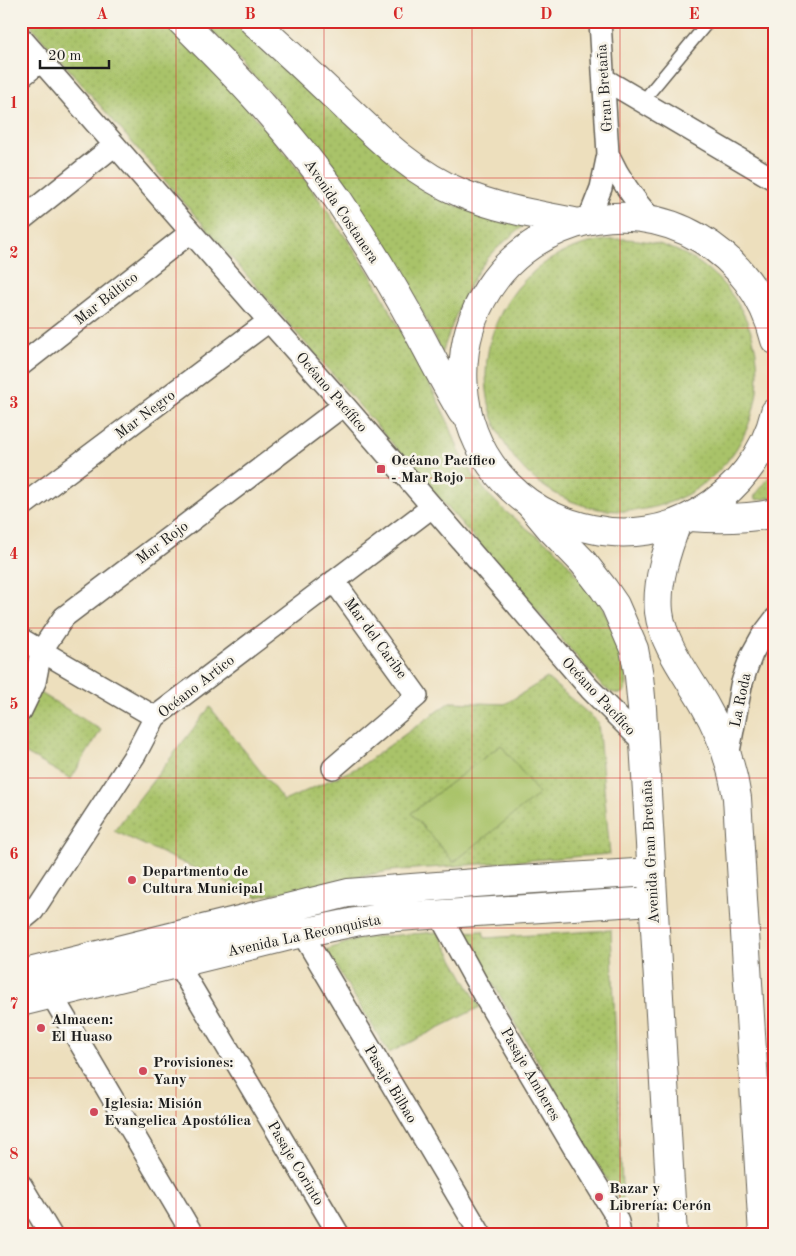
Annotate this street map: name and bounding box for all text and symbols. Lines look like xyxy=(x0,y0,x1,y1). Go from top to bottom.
text: A xyxy=(96,7,108,23)
text: B xyxy=(244,7,256,23)
text: C xyxy=(393,7,403,23)
text: D xyxy=(540,7,552,23)
text: E xyxy=(688,7,700,23)
scale bar xyxy=(40,38,109,70)
street label: Gran Bretaña xyxy=(595,43,616,132)
text: 20 m xyxy=(48,49,82,64)
text: 1 xyxy=(9,96,19,112)
street label: Avenida Costanera xyxy=(301,157,381,267)
text: 2 xyxy=(9,246,19,262)
street label: Mar Báltico xyxy=(73,270,141,328)
street label: Océano Pacífico xyxy=(292,350,370,436)
street label: Mar Negro xyxy=(113,388,179,442)
text: 3 xyxy=(9,396,19,412)
place label: Océano Pacífico - Mar Rojo xyxy=(391,454,495,486)
marker: Océano Pacífico - Mar Rojo xyxy=(375,463,387,475)
street label: Mar Rojo xyxy=(134,519,192,567)
text: 4 xyxy=(9,547,19,563)
street label: Mar del Caribe xyxy=(341,596,409,682)
street label: Océano Artico xyxy=(156,653,238,721)
street label: Océano Pacífico xyxy=(558,655,638,739)
street label: La Roda xyxy=(728,671,755,729)
text: 5 xyxy=(9,697,19,713)
street label: Avenida Gran Bretaña xyxy=(640,779,663,924)
text: 6 xyxy=(9,847,19,863)
place label: Departmento de Cultura Municipal xyxy=(142,865,263,897)
marker: Departmento de Cultura Municipal xyxy=(126,874,138,886)
street label: Avenida La Reconquista xyxy=(226,913,383,960)
text: 7 xyxy=(9,997,19,1013)
place label: Almacen: El Huaso xyxy=(51,1013,113,1045)
marker: Almacen: El Huaso xyxy=(35,1022,47,1034)
street label: Pasaje Amberes xyxy=(497,1026,562,1124)
street label: Pasaje Bilbao xyxy=(361,1043,419,1126)
place label: Provisiones: Yany xyxy=(153,1056,234,1088)
marker: Provisiones: Yany xyxy=(137,1065,149,1077)
place label: Iglesia: Misión Evangelica Apostólica xyxy=(104,1097,252,1129)
marker: Iglesia: Misión Evangelica Apostólica xyxy=(88,1106,100,1118)
street label: Pasaje Corinto xyxy=(264,1119,326,1208)
text: 8 xyxy=(9,1147,19,1163)
place label: Bazar y Librería: Cerón xyxy=(609,1182,711,1214)
marker: Bazar y Librería: Cerón xyxy=(593,1191,605,1203)

